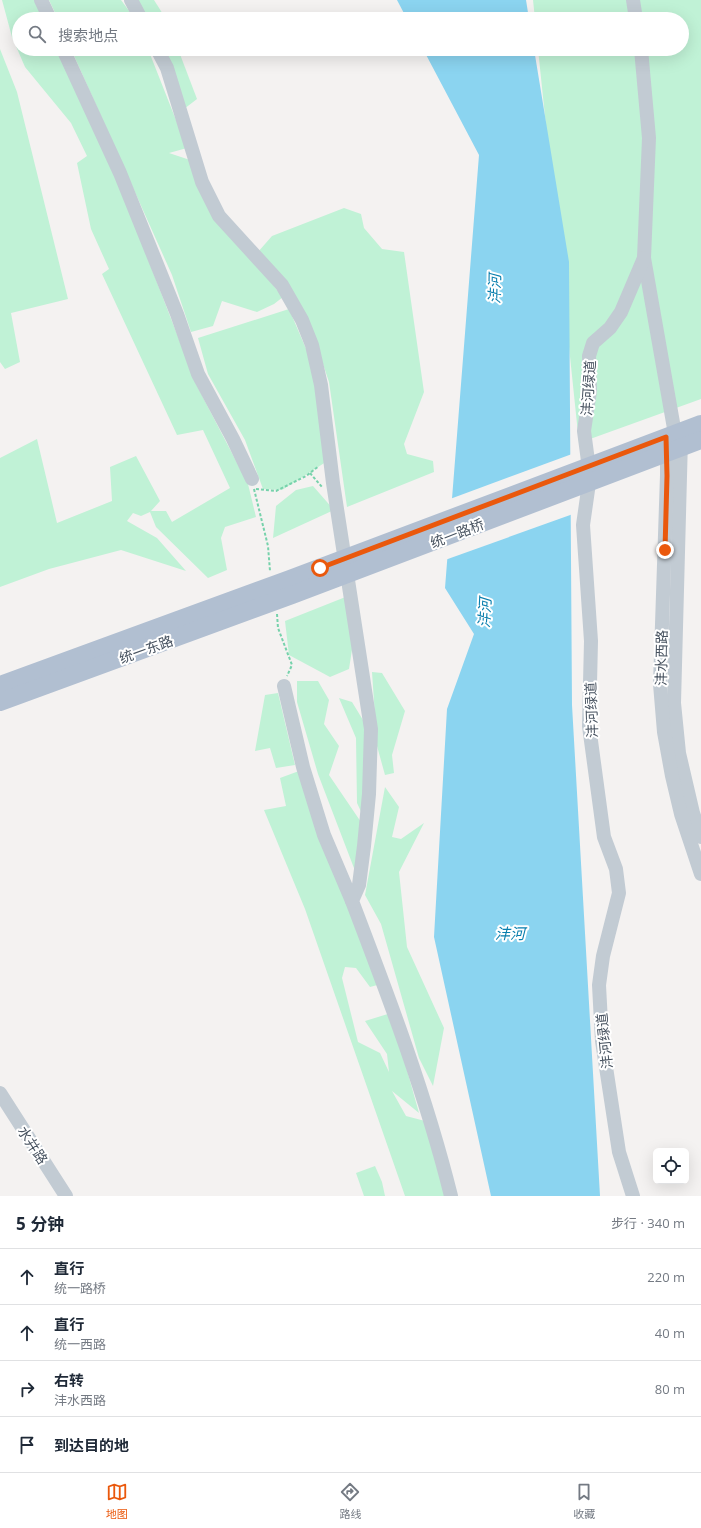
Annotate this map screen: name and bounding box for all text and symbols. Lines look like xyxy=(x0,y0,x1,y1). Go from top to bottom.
search box xyxy=(12,12,689,56)
icon: search xyxy=(26,23,48,45)
text: 搜索地点 xyxy=(58,25,118,45)
water label: 沣河 xyxy=(484,271,504,304)
street label: 沣河绿道 xyxy=(577,359,599,417)
street label: 统一路桥 xyxy=(427,514,487,552)
route end xyxy=(656,541,674,559)
route start xyxy=(311,559,329,577)
water label: 沣河 xyxy=(473,595,495,629)
street label: 统一东路 xyxy=(116,630,176,668)
street label: 沣水西路 xyxy=(651,630,671,686)
street label: 沣河绿道 xyxy=(581,682,601,738)
water label: 沣河 xyxy=(495,923,528,943)
street label: 沣河绿道 xyxy=(592,1012,616,1070)
street label: 水井路 xyxy=(14,1122,52,1168)
map controls xyxy=(653,1148,689,1184)
button: locate xyxy=(653,1148,689,1184)
text: 5 分钟 xyxy=(16,1212,64,1235)
text: 步行 · 340 m xyxy=(611,1214,685,1232)
text: 直行 xyxy=(54,1258,84,1278)
icon: ahead xyxy=(16,1266,38,1288)
text: 220 m xyxy=(647,1268,685,1286)
text: 统一路桥 xyxy=(54,1279,106,1297)
text: 直行 xyxy=(54,1314,84,1334)
icon: ahead xyxy=(16,1322,38,1344)
text: 40 m xyxy=(655,1324,685,1342)
text: 统一西路 xyxy=(54,1335,106,1353)
text: 右转 xyxy=(54,1370,84,1390)
icon: right xyxy=(16,1378,38,1400)
text: 80 m xyxy=(655,1380,685,1398)
text: 沣水西路 xyxy=(54,1391,106,1409)
icon: arrive xyxy=(16,1434,38,1456)
text: 到达目的地 xyxy=(54,1435,129,1455)
tab: 地图 xyxy=(106,1481,128,1521)
tab: 路线 xyxy=(339,1481,361,1521)
tab: 收藏 xyxy=(573,1481,595,1521)

